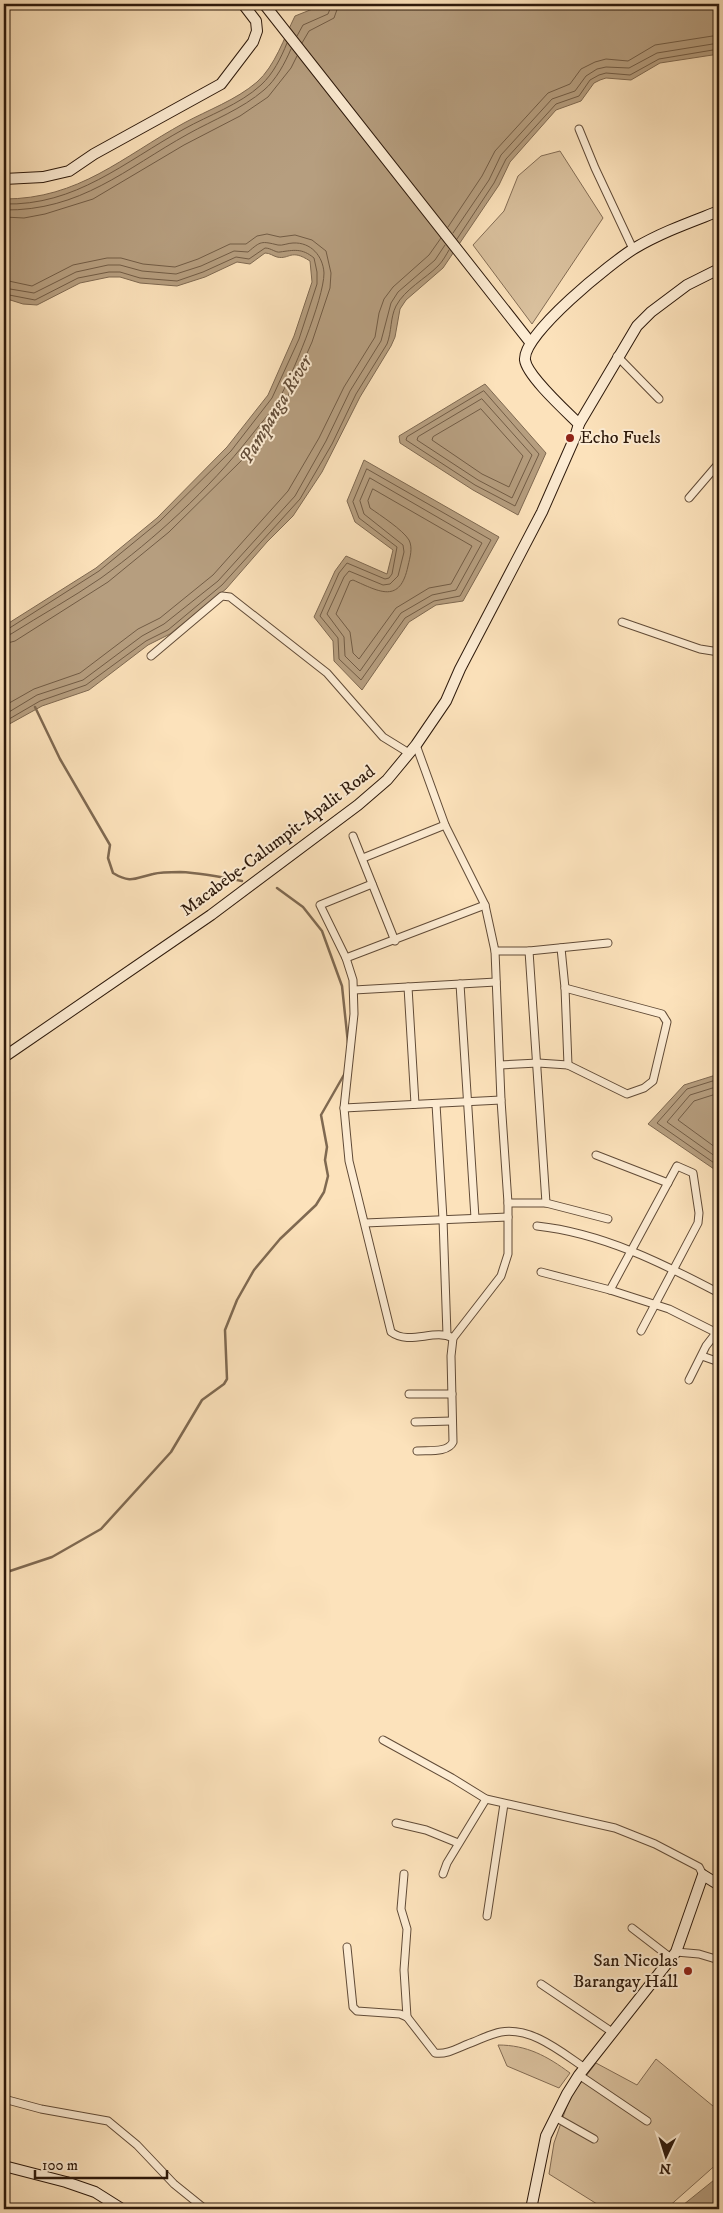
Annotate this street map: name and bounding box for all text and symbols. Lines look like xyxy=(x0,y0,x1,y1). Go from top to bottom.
water label: Pampanga River xyxy=(234,349,320,469)
place label: Echo Fuels xyxy=(580,427,661,449)
marker: Echo Fuels xyxy=(564,432,576,444)
street label: Macabebe-Calumpit-Apalit Road xyxy=(177,761,379,921)
place label: San Nicolas Barangay Hall xyxy=(573,1950,679,1993)
marker: San Nicolas Barangay Hall xyxy=(682,1965,694,1977)
north arrow xyxy=(640,2130,690,2180)
scale bar xyxy=(35,2148,168,2180)
text: 100 m xyxy=(42,2156,78,2175)
text: N xyxy=(658,2159,672,2177)

